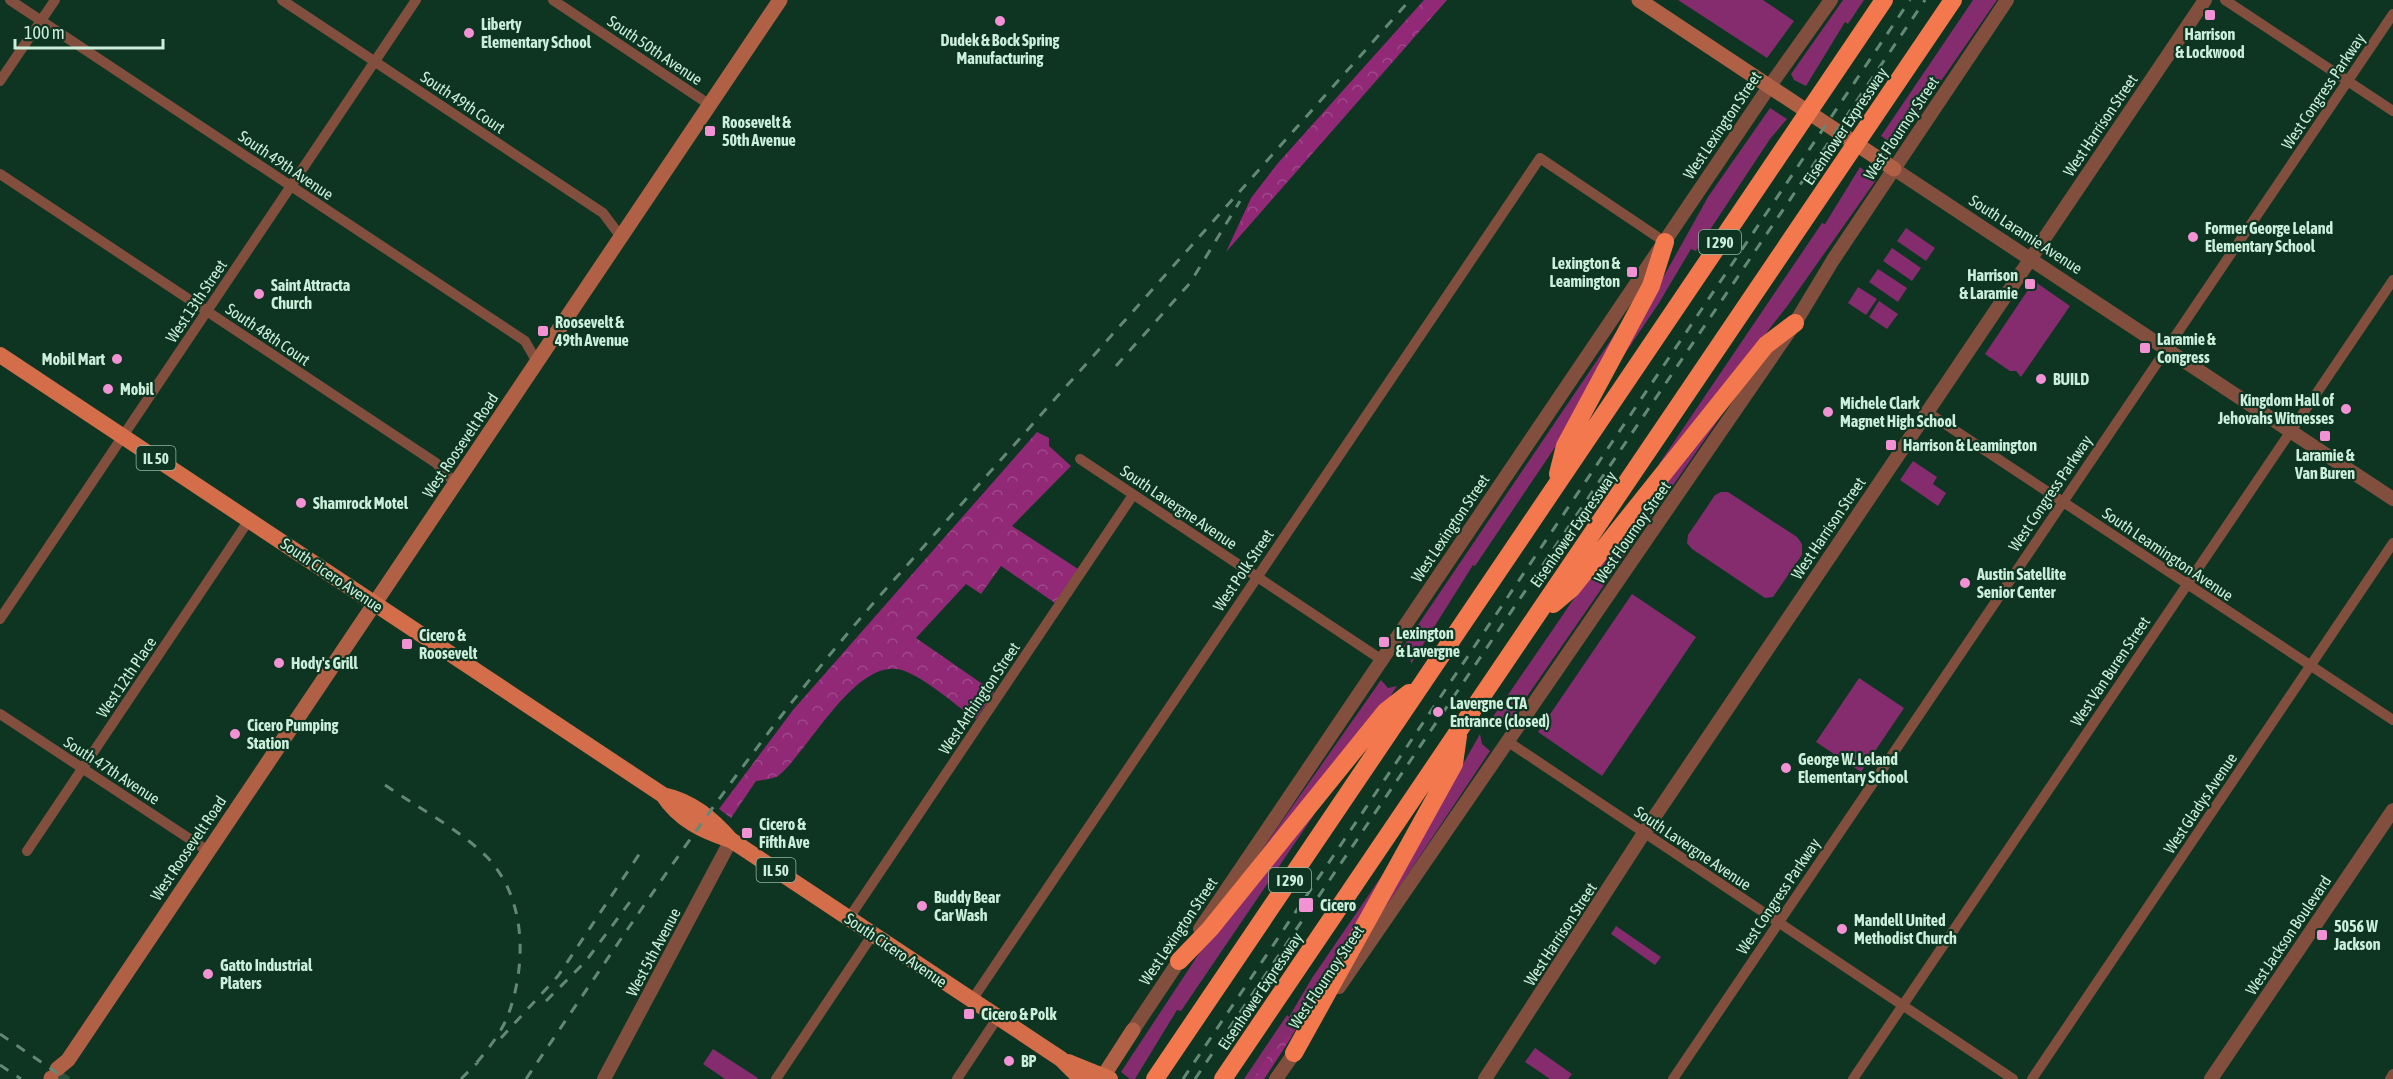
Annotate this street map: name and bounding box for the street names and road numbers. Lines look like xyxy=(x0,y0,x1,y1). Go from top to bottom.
street label: South 50th Avenue xyxy=(604,12,706,88)
street label: West Congress Parkway xyxy=(2278,29,2369,153)
street label: Eisenhower Expressway xyxy=(1799,64,1892,189)
street label: South 49th Court xyxy=(417,67,509,137)
street label: West Lexington Street xyxy=(1679,67,1766,183)
street label: West Harrison Street xyxy=(2059,70,2141,179)
street label: West Flournoy Street xyxy=(1860,73,1943,183)
street label: South 49th Avenue xyxy=(235,127,337,203)
street label: South Laramie Avenue xyxy=(1966,191,2086,277)
road number: I 290 xyxy=(1699,230,1741,254)
street label: West 13th Street xyxy=(162,256,230,346)
street label: South 48th Court xyxy=(222,299,314,369)
street label: West Roosevelt Road xyxy=(418,389,502,501)
street label: West Congress Parkway xyxy=(2005,431,2096,555)
road number: IL 50 xyxy=(136,446,176,470)
street label: South Lavergne Avenue xyxy=(1117,461,1241,553)
street label: Eisenhower Expressway xyxy=(1526,467,1621,591)
street label: West Lexington Street xyxy=(1407,470,1494,586)
street label: West Harrison Street xyxy=(1787,473,1869,582)
street label: West Flournoy Street xyxy=(1590,477,1675,587)
street label: South Leamington Avenue xyxy=(2099,504,2237,605)
street label: West Polk Street xyxy=(1209,525,1277,614)
street label: South Cicero Avenue xyxy=(278,534,386,616)
street label: West Van Buren Street xyxy=(2067,613,2153,729)
street label: West 12th Place xyxy=(92,633,160,721)
street label: West Arthington Street xyxy=(935,638,1024,758)
street label: South 47th Avenue xyxy=(61,732,163,808)
street label: West Gladys Avenue xyxy=(2160,749,2241,857)
street label: West Roosevelt Road xyxy=(146,792,230,904)
street label: South Lavergne Avenue xyxy=(1631,802,1755,894)
street label: West Congress Parkway xyxy=(1733,834,1824,958)
road number: IL 50 xyxy=(756,858,796,882)
road number: I 290 xyxy=(1269,868,1311,892)
street label: West Jackson Boulevard xyxy=(2241,872,2335,998)
street label: West Lexington Street xyxy=(1135,873,1222,989)
street label: West Harrison Street xyxy=(1520,879,1600,989)
street label: West 5th Avenue xyxy=(622,905,684,999)
street label: South Cicero Avenue xyxy=(842,909,950,991)
street label: West Flournoy Street xyxy=(1285,922,1368,1032)
street label: Eisenhower Expressway xyxy=(1214,929,1307,1054)

